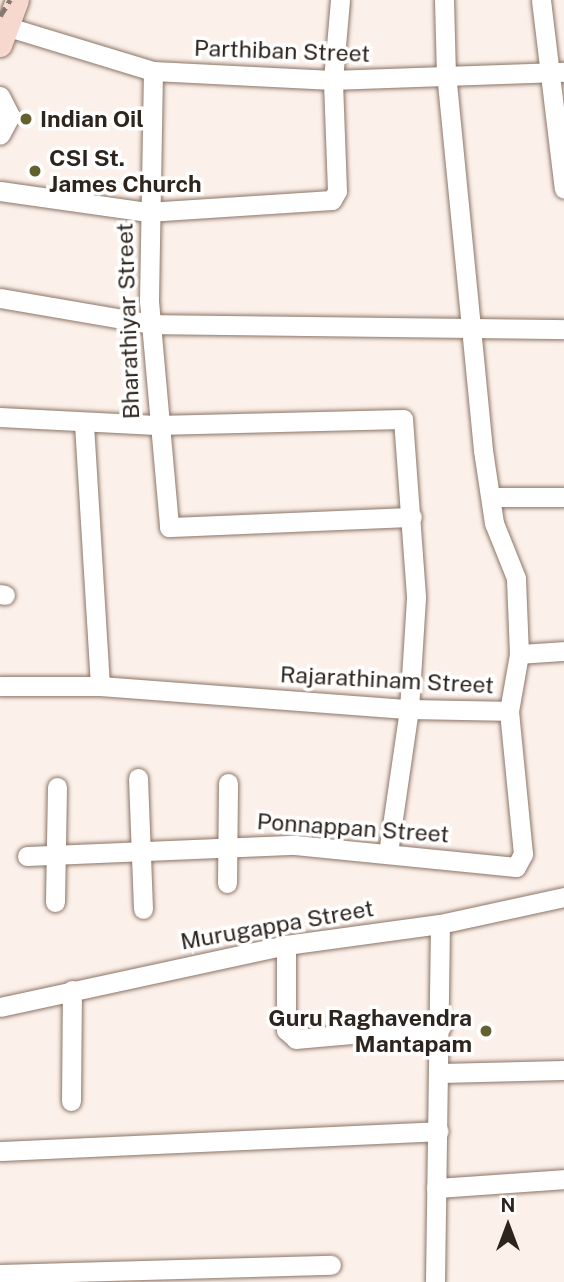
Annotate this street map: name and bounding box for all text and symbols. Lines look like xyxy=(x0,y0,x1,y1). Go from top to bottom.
street label: Parthiban Street xyxy=(193,34,371,68)
place label: Indian Oil xyxy=(40,105,144,133)
marker: Indian Oil xyxy=(18,111,34,127)
place label: CSI St. James Church xyxy=(49,144,202,198)
marker: CSI St. James Church xyxy=(27,163,43,179)
street label: Bharathiyar Street xyxy=(111,222,145,420)
street label: Rajarathinam Street xyxy=(279,661,495,699)
street label: Ponnappan Street xyxy=(256,808,450,848)
street label: Murugappa Street xyxy=(178,894,376,956)
place label: Guru Raghavendra Mantapam xyxy=(268,1004,472,1058)
marker: Guru Raghavendra Mantapam xyxy=(478,1023,494,1039)
north arrow xyxy=(473,1191,543,1261)
text: N xyxy=(501,1194,515,1216)

